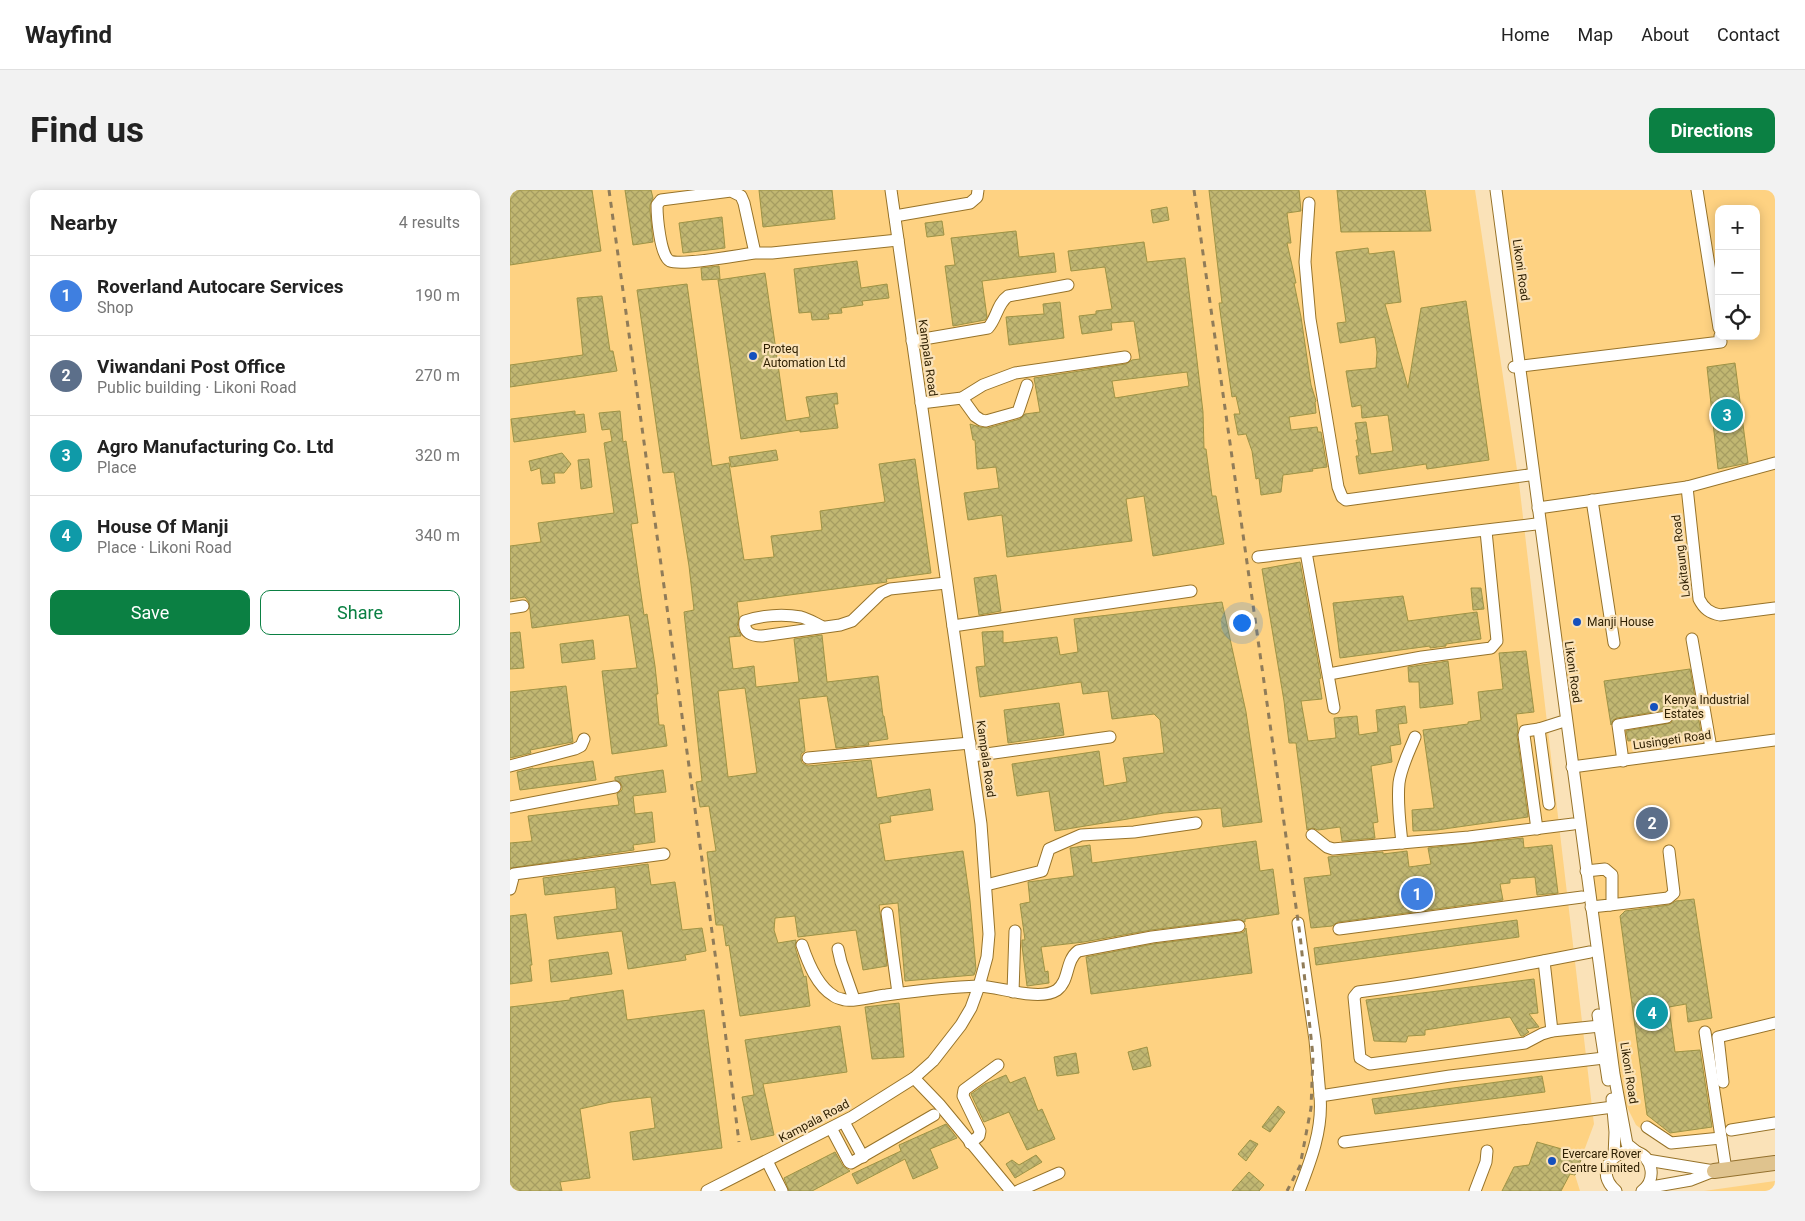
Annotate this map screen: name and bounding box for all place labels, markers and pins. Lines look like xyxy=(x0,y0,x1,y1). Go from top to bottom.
place label: Proteq Automation Ltd xyxy=(763,342,846,370)
marker: Proteq Automation Ltd xyxy=(747,350,759,362)
pin: 3 xyxy=(1711,396,1743,434)
place label: Manji House xyxy=(1587,615,1654,629)
marker: Manji House xyxy=(1571,616,1583,628)
place label: Kenya Industrial Estates xyxy=(1664,693,1749,721)
marker: Kenya Industrial Estates xyxy=(1648,701,1660,713)
pin: 2 xyxy=(1636,804,1668,842)
pin: 1 xyxy=(1401,875,1433,913)
pin: 4 xyxy=(1636,994,1668,1032)
place label: Evercare Rover Centre Limited xyxy=(1562,1147,1641,1175)
marker: Evercare Rover Centre Limited xyxy=(1546,1155,1558,1167)

